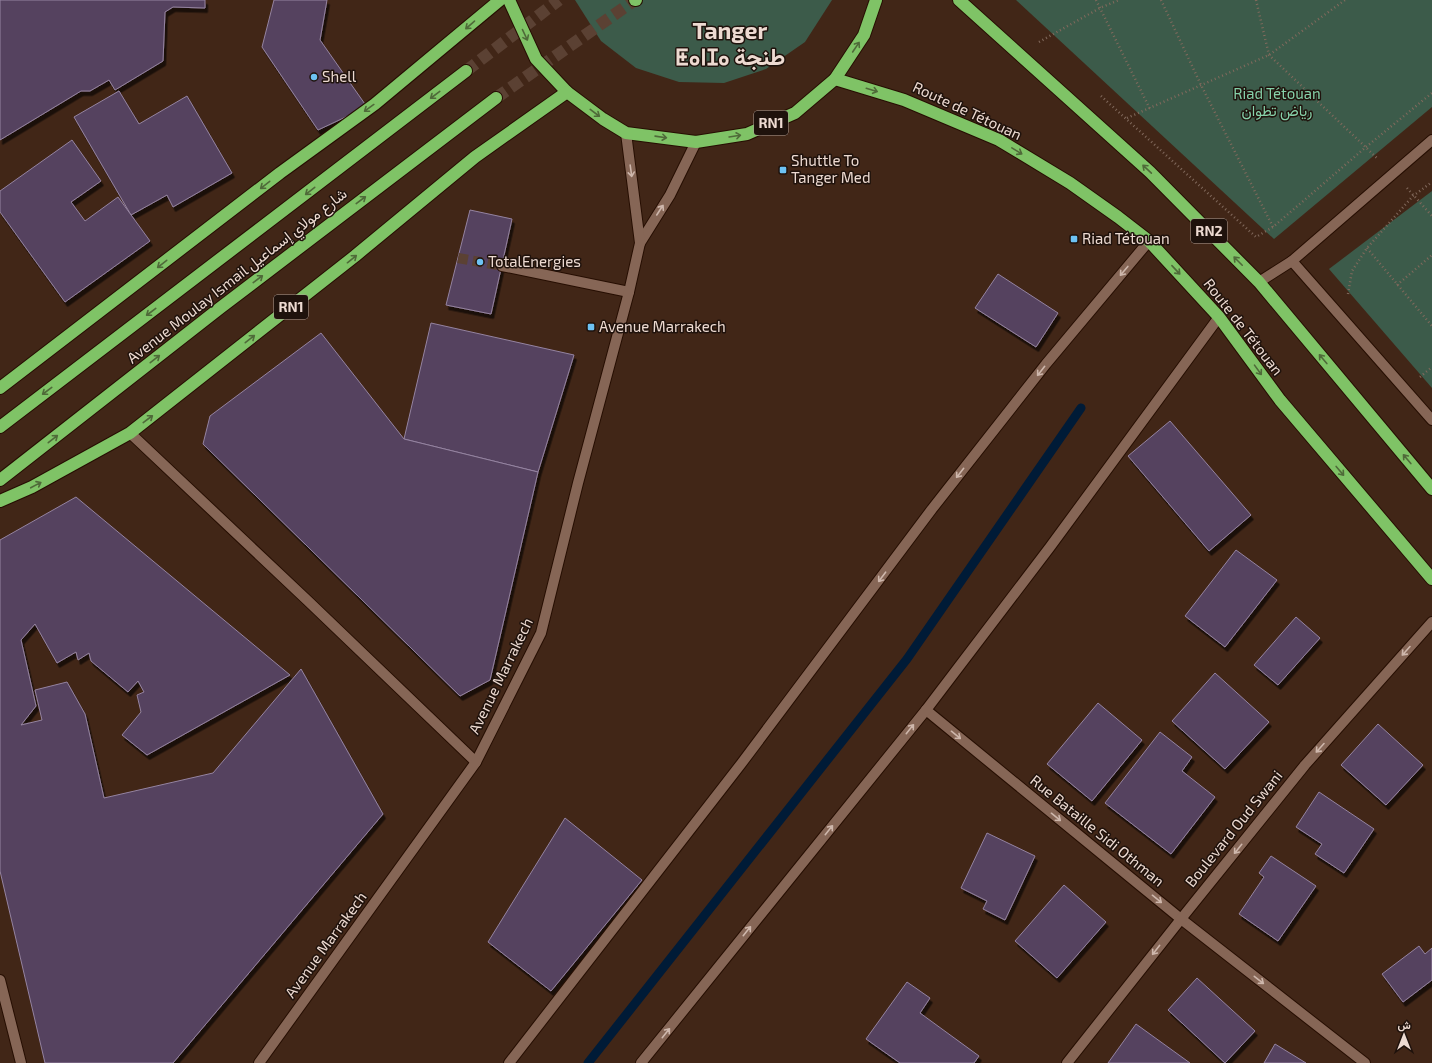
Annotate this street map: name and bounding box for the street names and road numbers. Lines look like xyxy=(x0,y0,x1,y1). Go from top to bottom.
street label: Route de Tétouan xyxy=(910,77,1025,143)
road number: RN1 xyxy=(754,111,788,135)
street label: Avenue Moulay Ismail شارع مولاي إسماعيل xyxy=(123,184,353,371)
road number: RN2 xyxy=(1191,219,1227,243)
street label: Route de Tétouan xyxy=(1200,274,1287,378)
road number: RN1 xyxy=(274,295,308,319)
street label: Avenue Marrakech xyxy=(464,615,536,736)
street label: Boulevard Oud Swani xyxy=(1181,767,1286,890)
street label: Rue Bataille Sidi Othman xyxy=(1027,771,1168,890)
street label: Avenue Marrakech xyxy=(281,888,370,1001)

